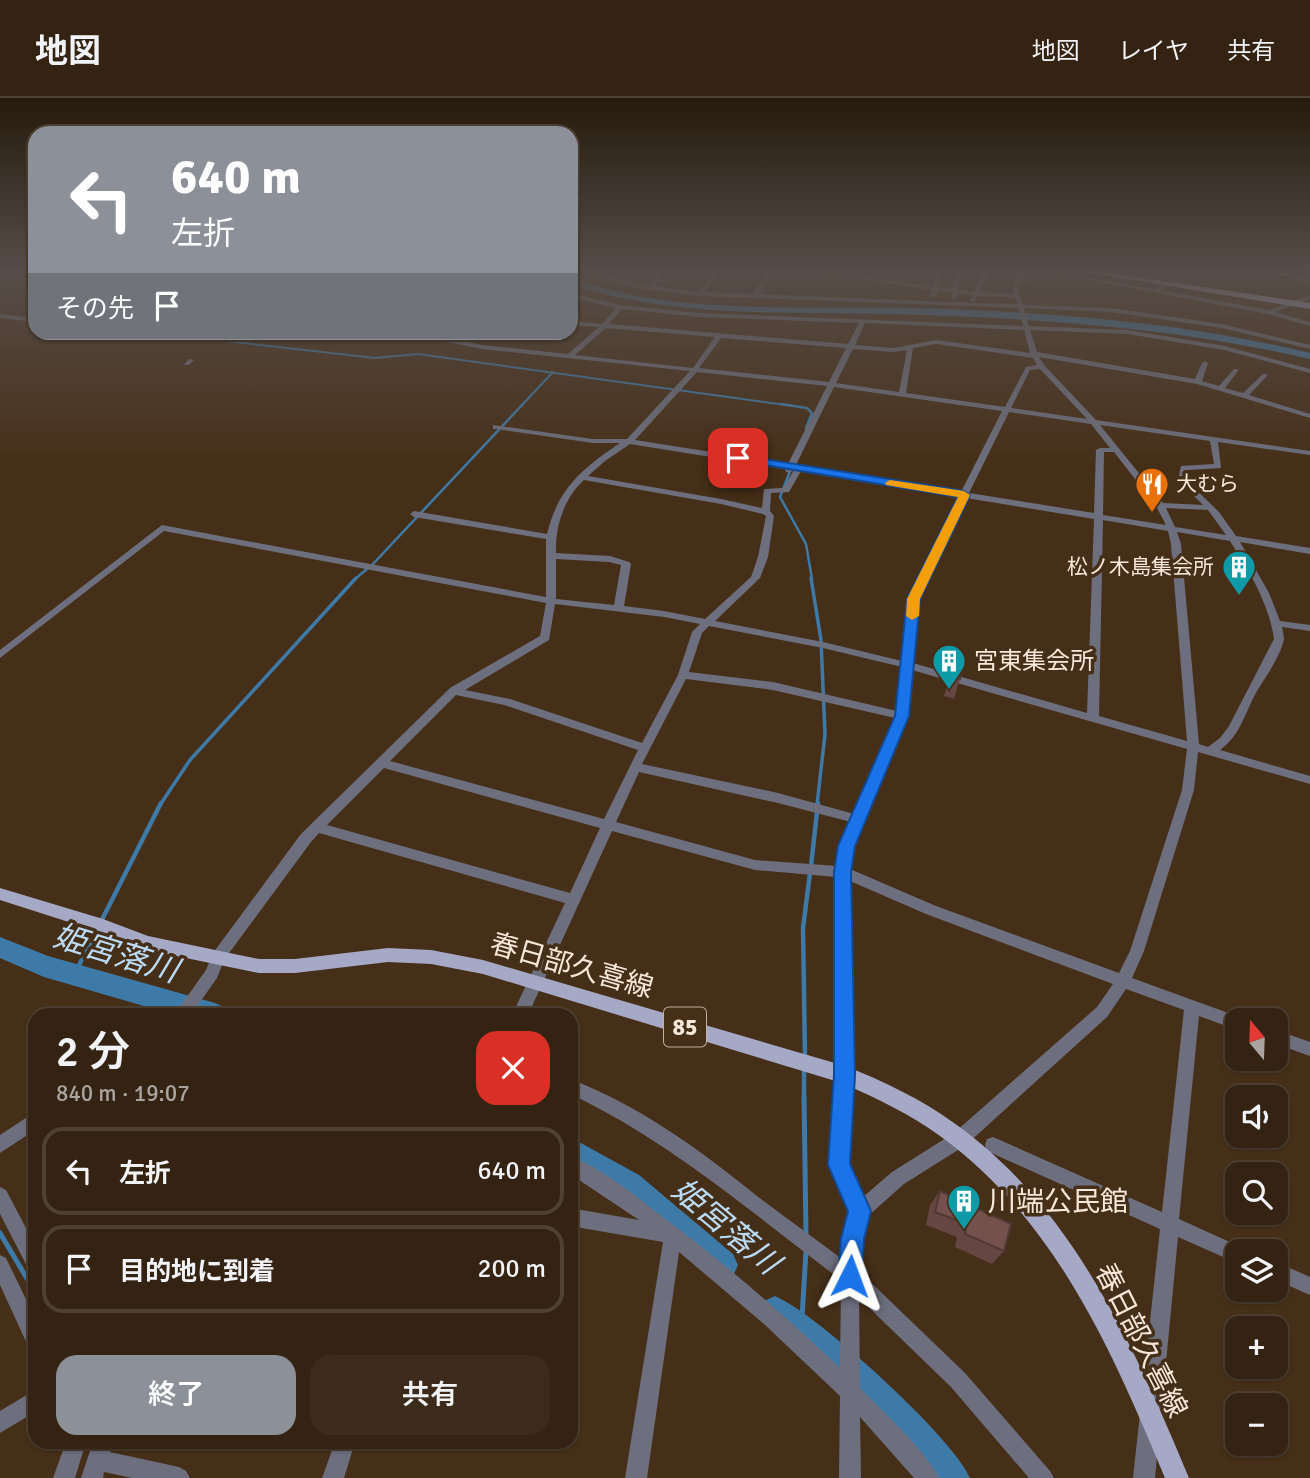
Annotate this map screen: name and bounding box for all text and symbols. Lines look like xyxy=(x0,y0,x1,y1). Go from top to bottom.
text: 地図 xyxy=(35,31,101,72)
text: 地図 xyxy=(1032,36,1080,66)
text: レイヤ xyxy=(1118,36,1189,66)
text: 共有 xyxy=(1227,36,1275,66)
text: 640 m xyxy=(171,147,301,207)
icon: left xyxy=(56,154,147,245)
text: 左折 xyxy=(171,214,235,253)
icon: arrive xyxy=(148,287,186,325)
text: その先 xyxy=(56,293,134,325)
pin xyxy=(708,428,768,488)
icon: arrive xyxy=(719,439,757,477)
restaurant icon: 大むら xyxy=(1133,465,1171,514)
place label: 大むら xyxy=(1176,471,1239,497)
building icon: 松ノ木島集会所 xyxy=(1220,548,1258,597)
place label: 松ノ木島集会所 xyxy=(1067,554,1214,580)
building icon: 宮東集会所 xyxy=(930,642,968,691)
place label: 宮東集会所 xyxy=(974,646,1094,676)
water label: 姫宮落川 xyxy=(49,916,186,992)
street label: 春日部久喜線 xyxy=(486,926,657,1005)
road number: 85 xyxy=(664,1008,706,1046)
north arrow xyxy=(1225,1008,1288,1071)
map controls xyxy=(1225,1008,1288,1456)
text: 2 分 xyxy=(56,1027,130,1078)
button: close xyxy=(476,1031,550,1105)
text: 840 m · 19:07 xyxy=(56,1079,190,1108)
button: sound xyxy=(1225,1085,1288,1148)
icon: left xyxy=(60,1152,98,1190)
text: 640 m xyxy=(477,1155,546,1187)
text: 左折 xyxy=(119,1158,171,1190)
button: search xyxy=(1225,1162,1288,1225)
water label: 姫宮落川 xyxy=(664,1170,790,1284)
building icon: 川端公民館 xyxy=(945,1182,983,1231)
place label: 川端公民館 xyxy=(988,1185,1128,1219)
position arrow xyxy=(813,1239,887,1313)
button: layers xyxy=(1225,1239,1288,1302)
icon: arrive xyxy=(60,1250,98,1288)
text: 200 m xyxy=(477,1253,546,1285)
text: 目的地に到着 xyxy=(119,1256,275,1288)
street label: 春日部久喜線 xyxy=(1088,1258,1194,1423)
button: + xyxy=(1225,1316,1288,1379)
button: 終了 xyxy=(56,1355,296,1435)
button: 共有 xyxy=(310,1355,550,1435)
button: − xyxy=(1225,1393,1288,1456)

